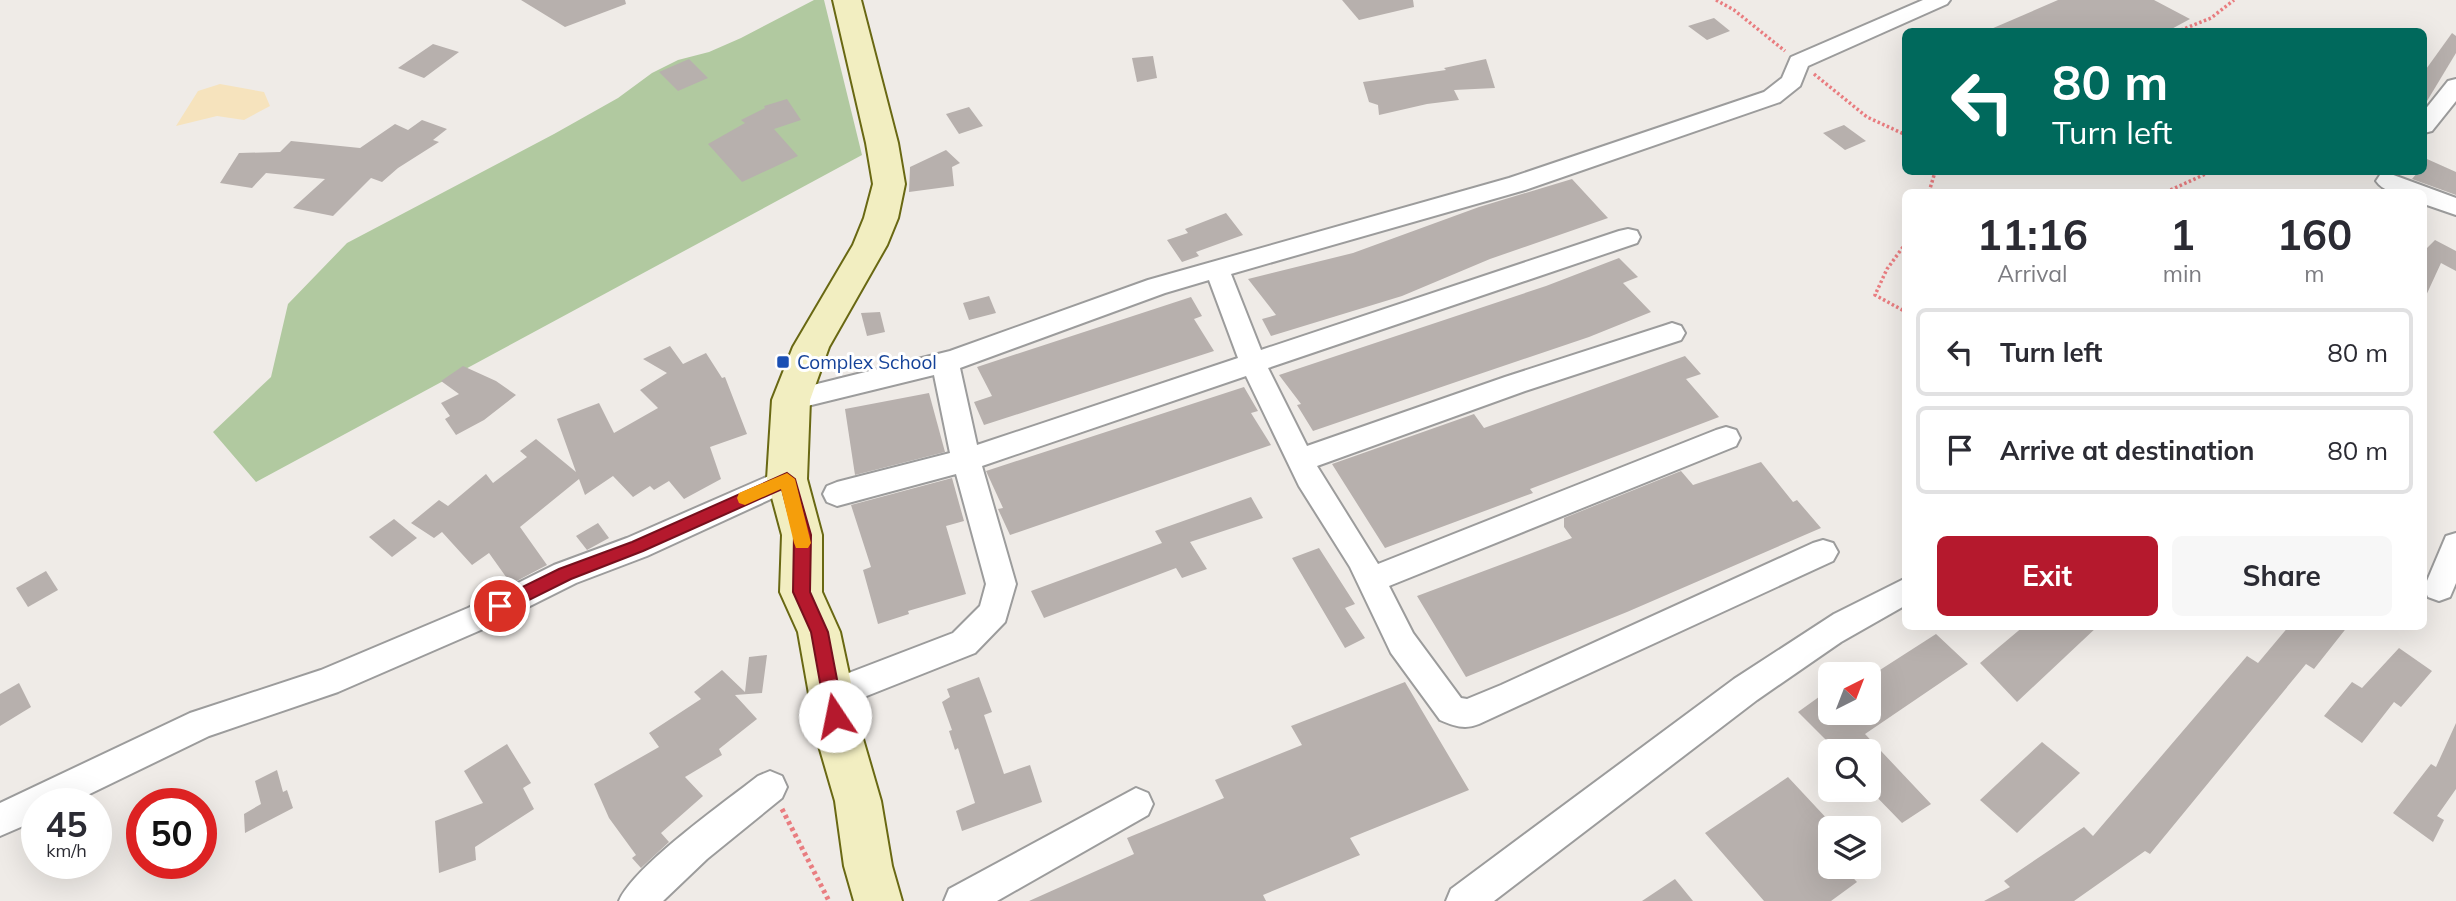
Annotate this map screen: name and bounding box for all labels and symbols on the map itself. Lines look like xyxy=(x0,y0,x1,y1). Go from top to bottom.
place label: Complex School xyxy=(797,350,937,374)
marker: Complex School xyxy=(775,354,791,370)
pin xyxy=(470,576,530,636)
north arrow xyxy=(1818,662,1881,724)
position arrow xyxy=(798,679,872,753)
speed limit sign: 50 xyxy=(126,788,217,879)

